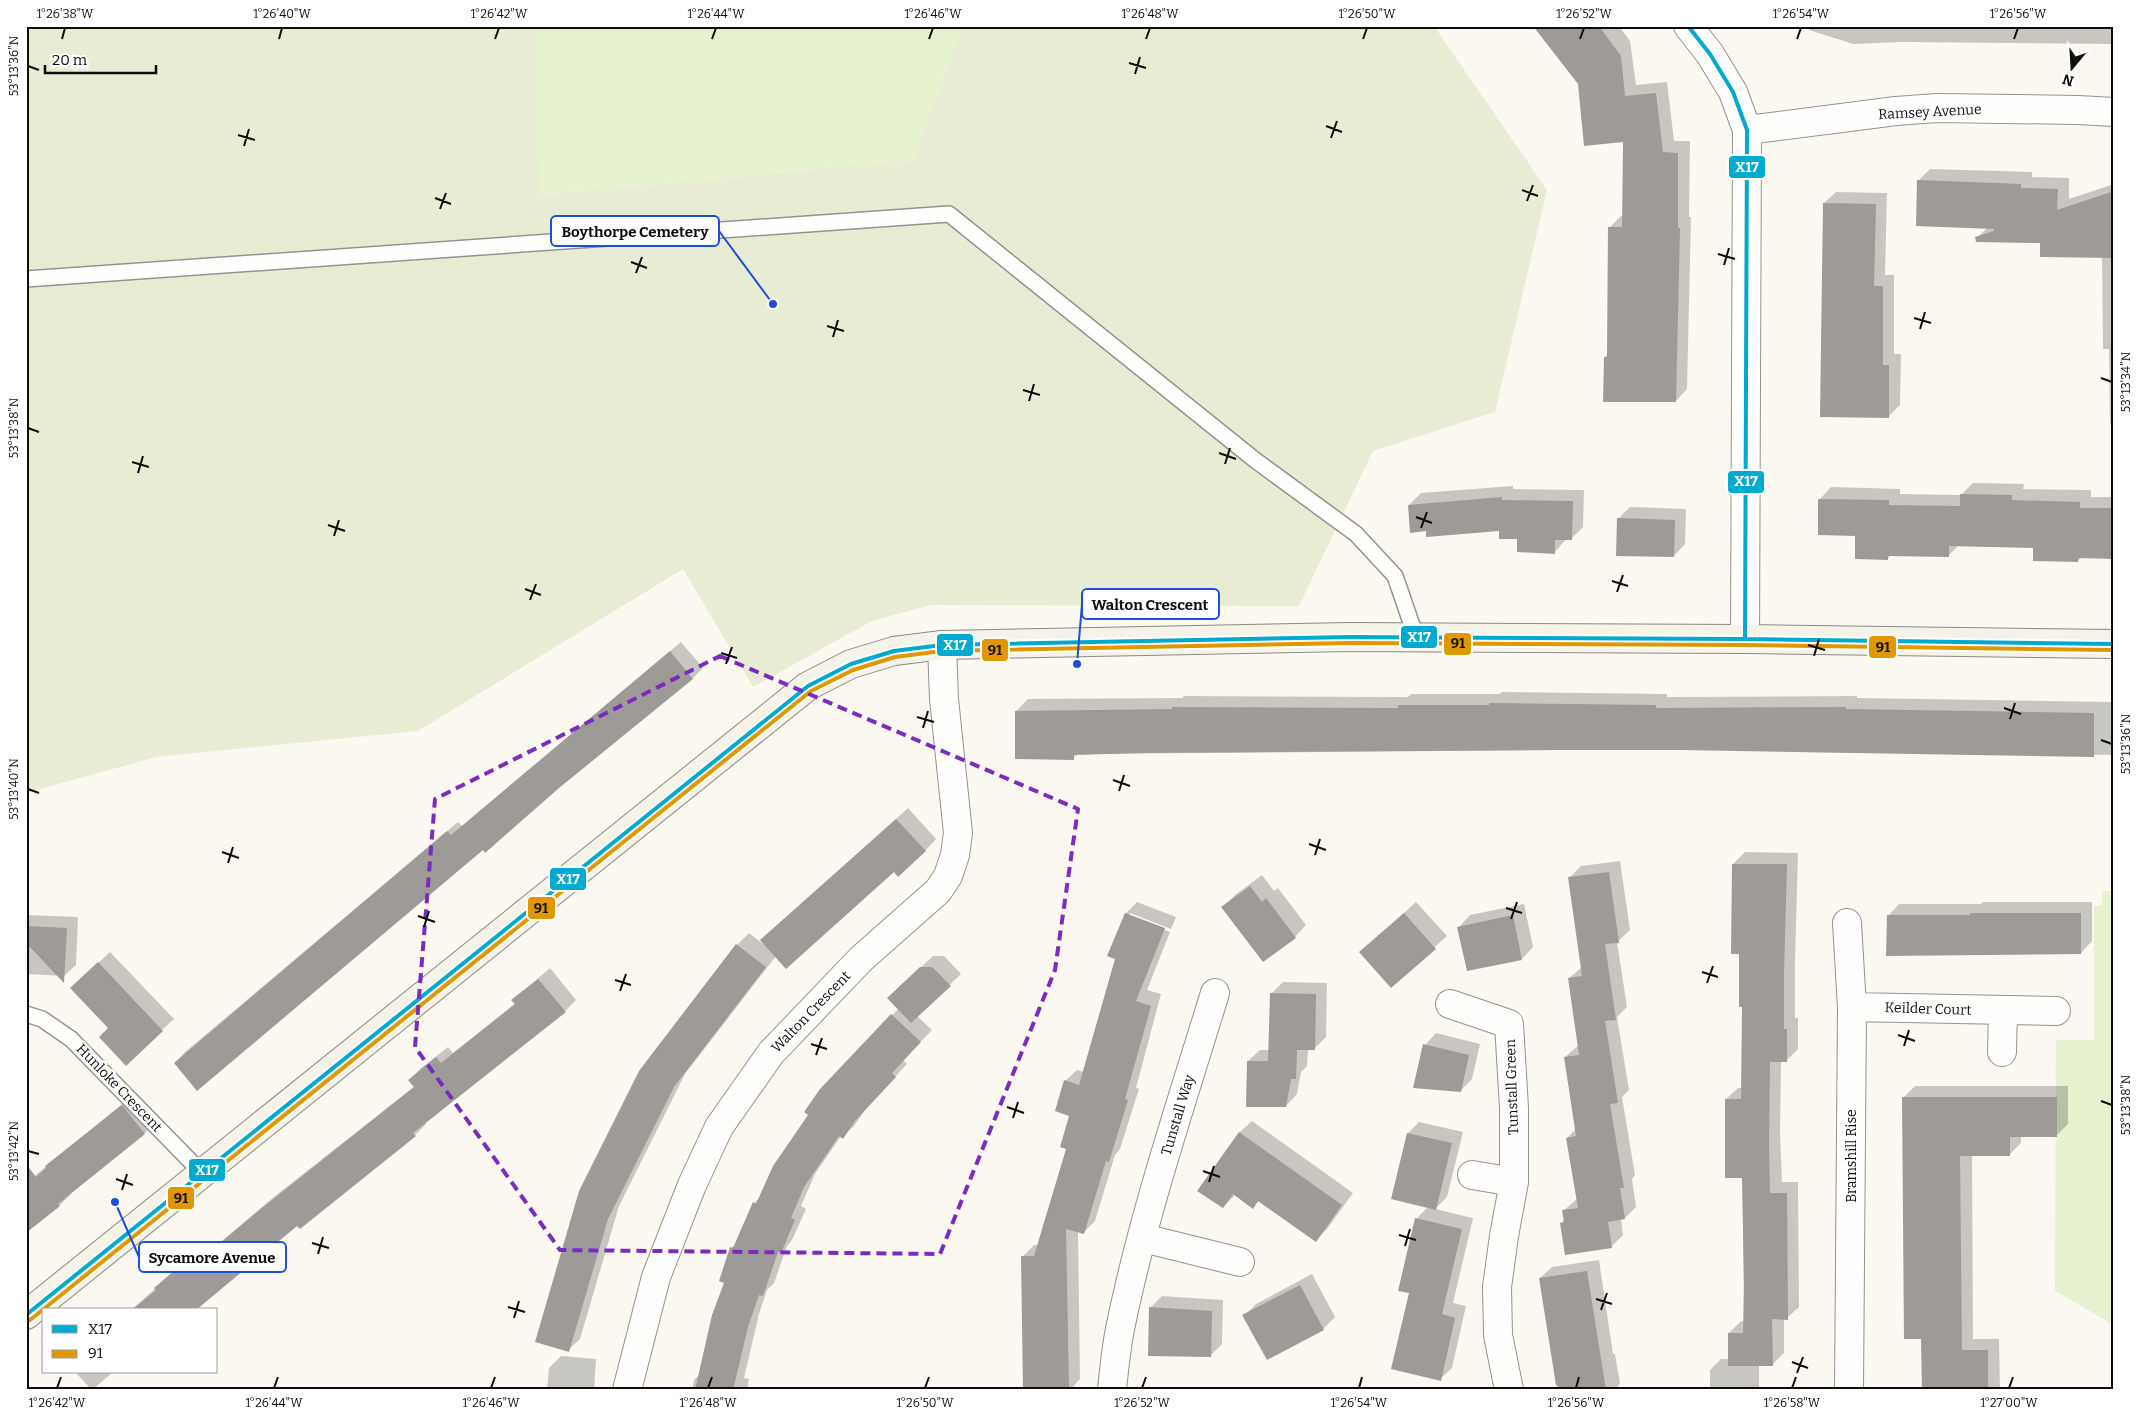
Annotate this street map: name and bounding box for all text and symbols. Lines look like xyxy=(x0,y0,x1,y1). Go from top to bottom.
text: 1°26'38"W xyxy=(37,7,94,21)
text: 1°26'40"W xyxy=(253,7,312,21)
text: 1°26'42"W xyxy=(471,7,528,21)
text: 1°26'44"W xyxy=(688,7,745,21)
text: 1°26'46"W xyxy=(905,7,962,21)
text: 1°26'48"W xyxy=(1122,7,1179,21)
text: 1°26'50"W xyxy=(1338,7,1396,21)
text: 1°26'52"W xyxy=(1556,7,1613,21)
text: 1°26'54"W xyxy=(1773,7,1830,21)
text: 1°26'56"W xyxy=(1990,7,2047,21)
text: 53°13'36"N xyxy=(7,35,21,96)
scale bar xyxy=(45,42,156,74)
north arrow xyxy=(2048,42,2098,92)
text: 20 m xyxy=(52,51,88,69)
text: N xyxy=(2060,70,2076,90)
street label: Ramsey Avenue xyxy=(1878,101,1982,123)
line badge: X17 xyxy=(1728,155,1766,179)
text: X17 xyxy=(1735,159,1759,176)
callout: Boythorpe Cemetery xyxy=(551,216,719,246)
text: Boythorpe Cemetery xyxy=(561,223,709,241)
text: 53°13'34"N xyxy=(2119,351,2133,412)
text: 53°13'38"N xyxy=(7,397,21,458)
line badge: X17 xyxy=(1727,470,1765,494)
text: X17 xyxy=(1734,473,1758,490)
callout: Walton Crescent xyxy=(1082,589,1219,619)
text: Walton Crescent xyxy=(1092,596,1209,614)
line badge: X17 xyxy=(1400,625,1438,649)
text: X17 xyxy=(1407,629,1431,646)
line badge: 91 xyxy=(1443,632,1472,656)
line badge: X17 xyxy=(936,633,974,657)
text: 91 xyxy=(1451,635,1465,652)
line badge: 91 xyxy=(1868,635,1897,659)
text: X17 xyxy=(943,637,967,654)
line badge: 91 xyxy=(981,638,1009,662)
text: 91 xyxy=(1876,639,1890,656)
text: 91 xyxy=(988,642,1002,659)
text: 53°13'36"N xyxy=(2119,713,2133,774)
text: 53°13'40"N xyxy=(7,758,21,820)
line badge: X17 xyxy=(549,867,587,891)
text: X17 xyxy=(556,871,580,888)
line badge: 91 xyxy=(527,896,556,920)
text: 91 xyxy=(534,900,548,917)
street label: Walton Crescent xyxy=(768,968,854,1056)
street label: Keilder Court xyxy=(1884,999,1972,1019)
street label: Tunstall Green xyxy=(1502,1039,1522,1135)
street label: Hunloke Crescent xyxy=(73,1040,165,1136)
street label: Tunstall Way xyxy=(1158,1072,1198,1157)
text: 53°13'38"N xyxy=(2119,1074,2133,1135)
street label: Bramshill Rise xyxy=(1843,1109,1860,1203)
text: 53°13'42"N xyxy=(7,1120,21,1181)
line badge: X17 xyxy=(188,1158,226,1182)
text: X17 xyxy=(195,1162,219,1179)
line badge: 91 xyxy=(167,1186,195,1210)
text: 91 xyxy=(174,1190,188,1207)
callout: Sycamore Avenue xyxy=(139,1242,286,1272)
text: Sycamore Avenue xyxy=(148,1249,276,1267)
legend xyxy=(42,1308,218,1374)
text: X17 xyxy=(88,1320,112,1338)
text: 91 xyxy=(88,1344,103,1362)
text: 1°26'42"W xyxy=(29,1396,86,1410)
text: 1°26'44"W xyxy=(246,1396,303,1410)
text: 1°26'46"W xyxy=(463,1396,520,1410)
text: 1°26'48"W xyxy=(680,1396,737,1410)
text: 1°26'50"W xyxy=(896,1396,954,1410)
text: 1°26'52"W xyxy=(1114,1396,1171,1410)
text: 1°26'54"W xyxy=(1331,1396,1388,1410)
text: 1°26'56"W xyxy=(1548,1396,1605,1410)
text: 1°26'58"W xyxy=(1764,1396,1821,1410)
text: 1°27'00"W xyxy=(1980,1396,2038,1410)

